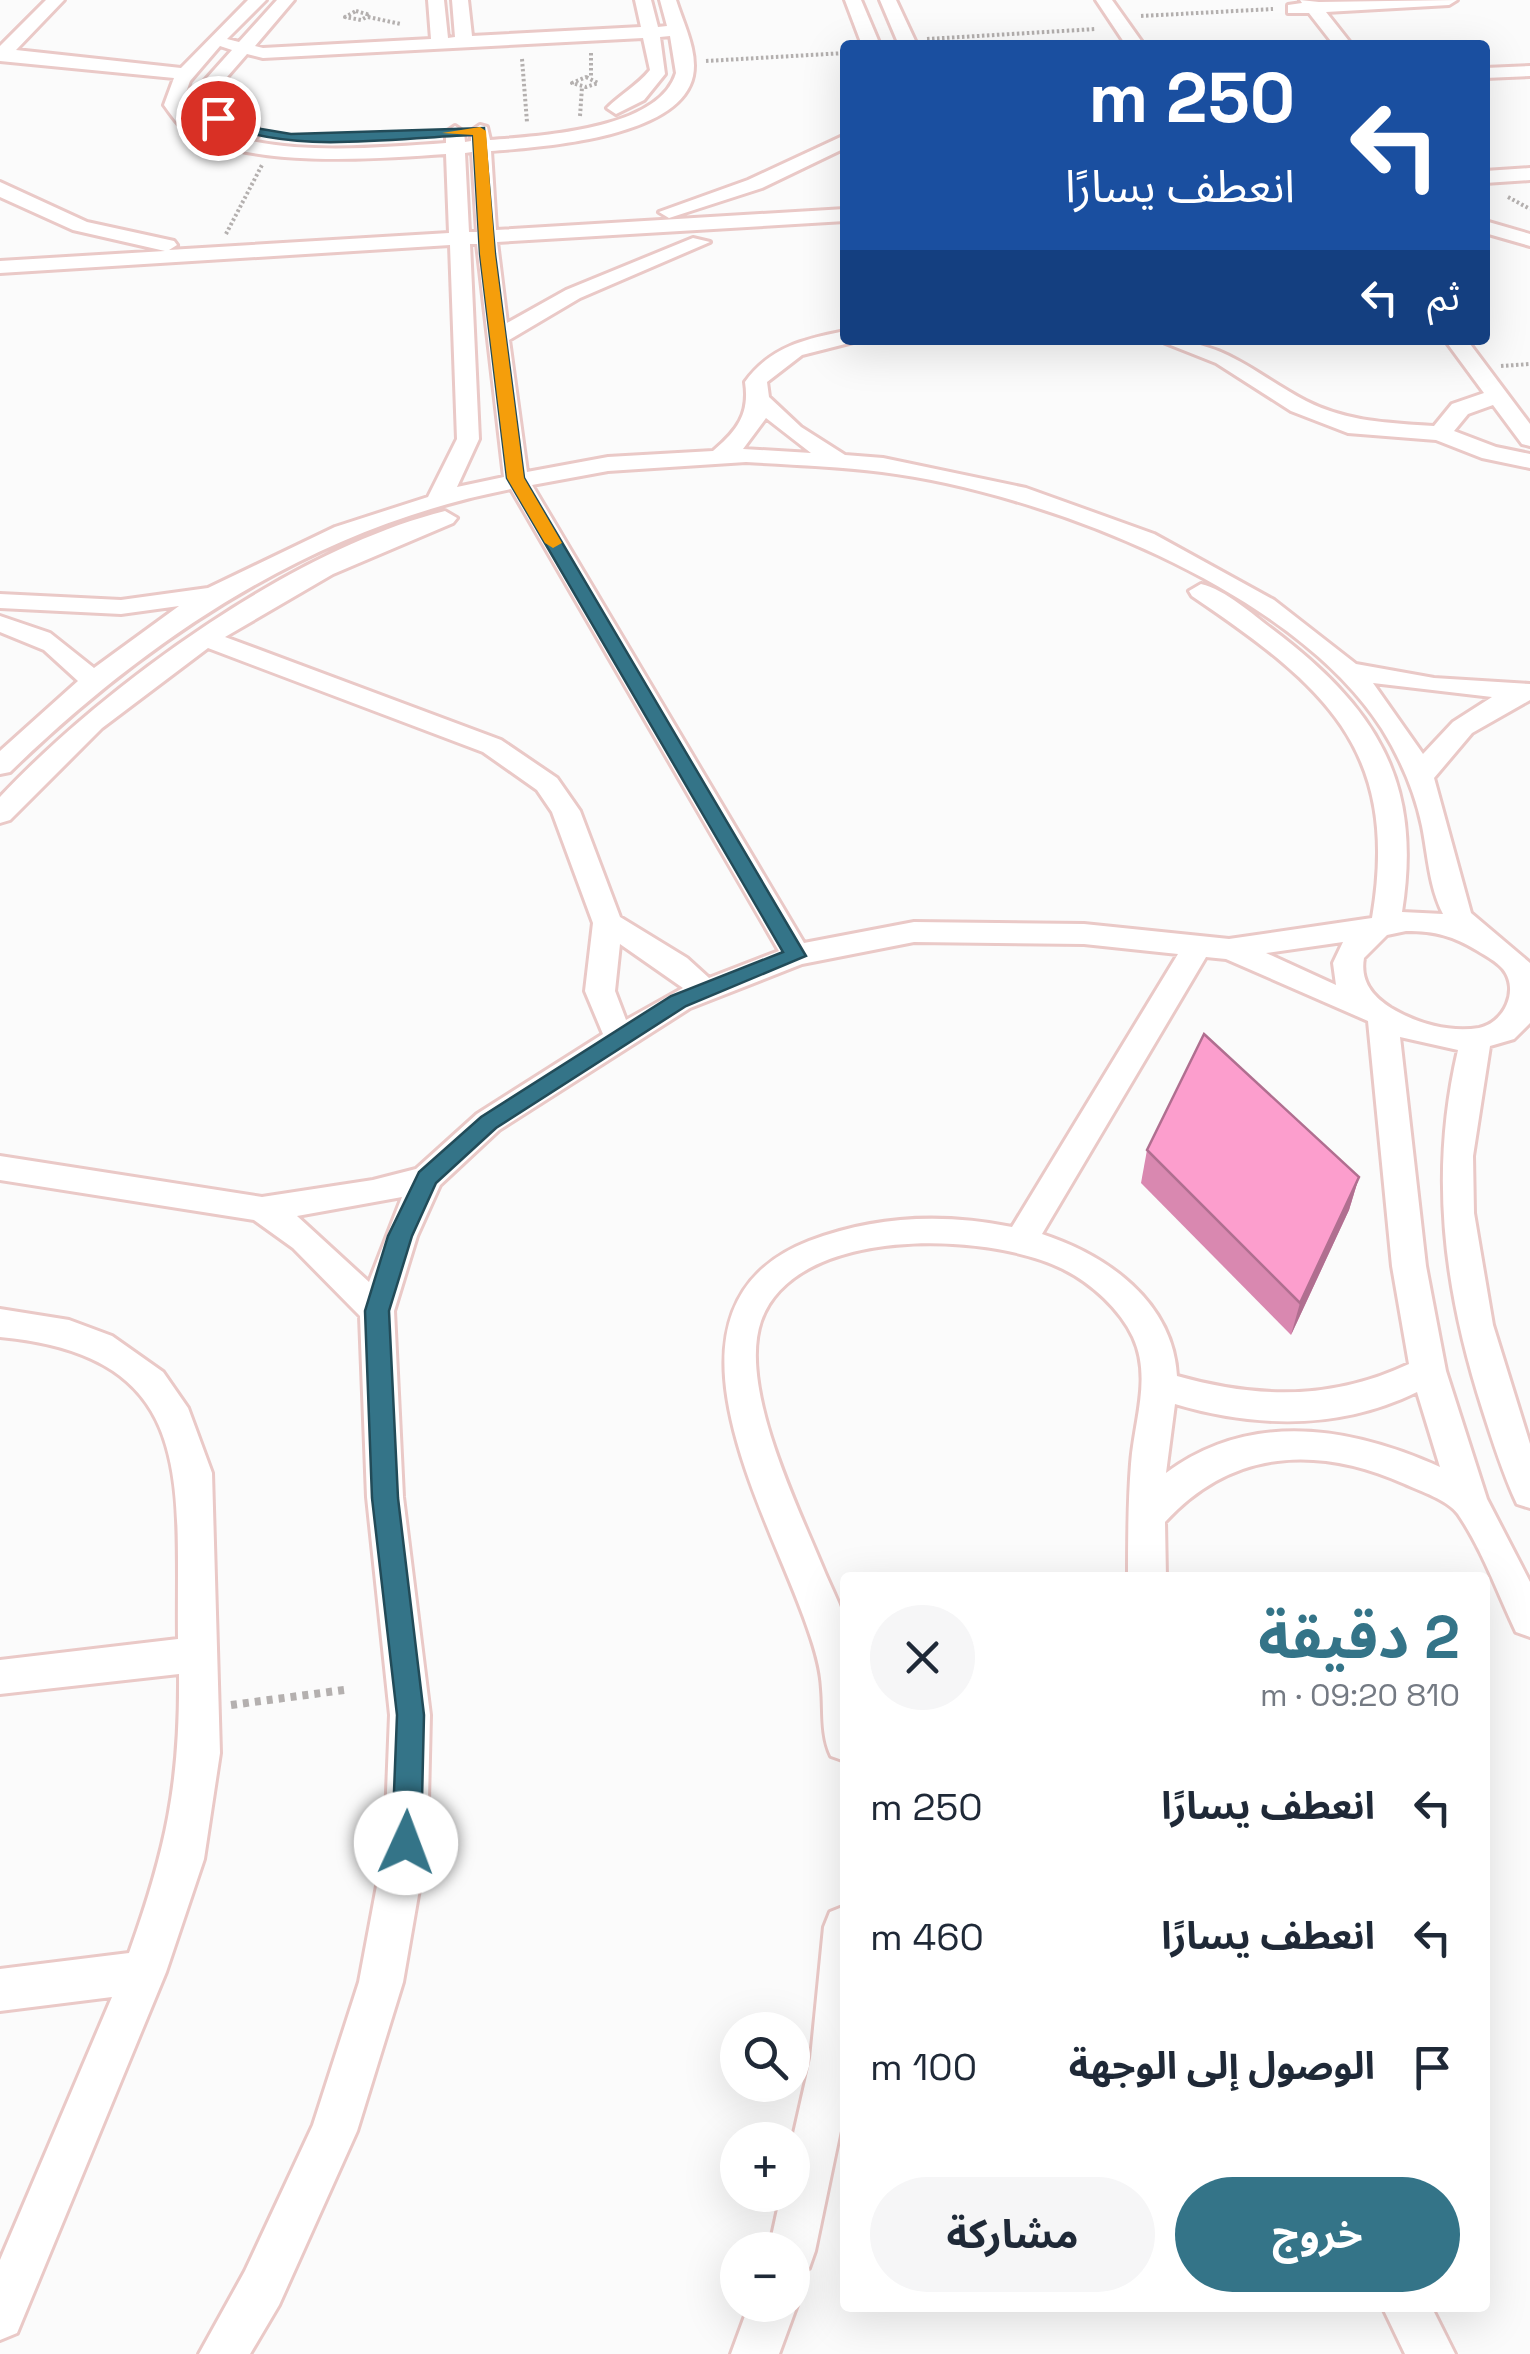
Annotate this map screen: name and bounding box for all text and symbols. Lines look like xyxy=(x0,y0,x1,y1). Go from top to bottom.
text: 250 m xyxy=(1088,53,1295,142)
pin xyxy=(176,76,261,161)
icon: left xyxy=(1330,80,1460,210)
icon: arrive xyxy=(191,91,246,146)
text: انعطف يسارًا xyxy=(1065,158,1295,215)
icon: left xyxy=(1352,270,1407,325)
text: ثم xyxy=(1427,273,1460,321)
text: 2 دقيقة xyxy=(1258,1599,1460,1676)
button: close xyxy=(870,1605,975,1710)
text: 810 m · 09:20 xyxy=(1260,1675,1460,1715)
icon: left xyxy=(1405,1780,1460,1835)
text: انعطف يسارًا xyxy=(1161,1782,1375,1830)
text: 250 m xyxy=(870,1783,983,1831)
position arrow xyxy=(354,1791,458,1895)
icon: left xyxy=(1405,1910,1460,1965)
text: انعطف يسارًا xyxy=(1161,1912,1375,1960)
text: 460 m xyxy=(870,1913,984,1961)
map controls xyxy=(720,2012,810,2322)
button: search xyxy=(720,2012,810,2102)
icon: arrive xyxy=(1405,2040,1460,2095)
text: الوصول إلى الوجهة xyxy=(1069,2042,1375,2090)
text: 100 m xyxy=(870,2043,977,2091)
button: + xyxy=(720,2122,810,2212)
button: مشاركة xyxy=(870,2177,1155,2292)
button: خروج xyxy=(1175,2177,1460,2292)
button: − xyxy=(720,2232,810,2322)

